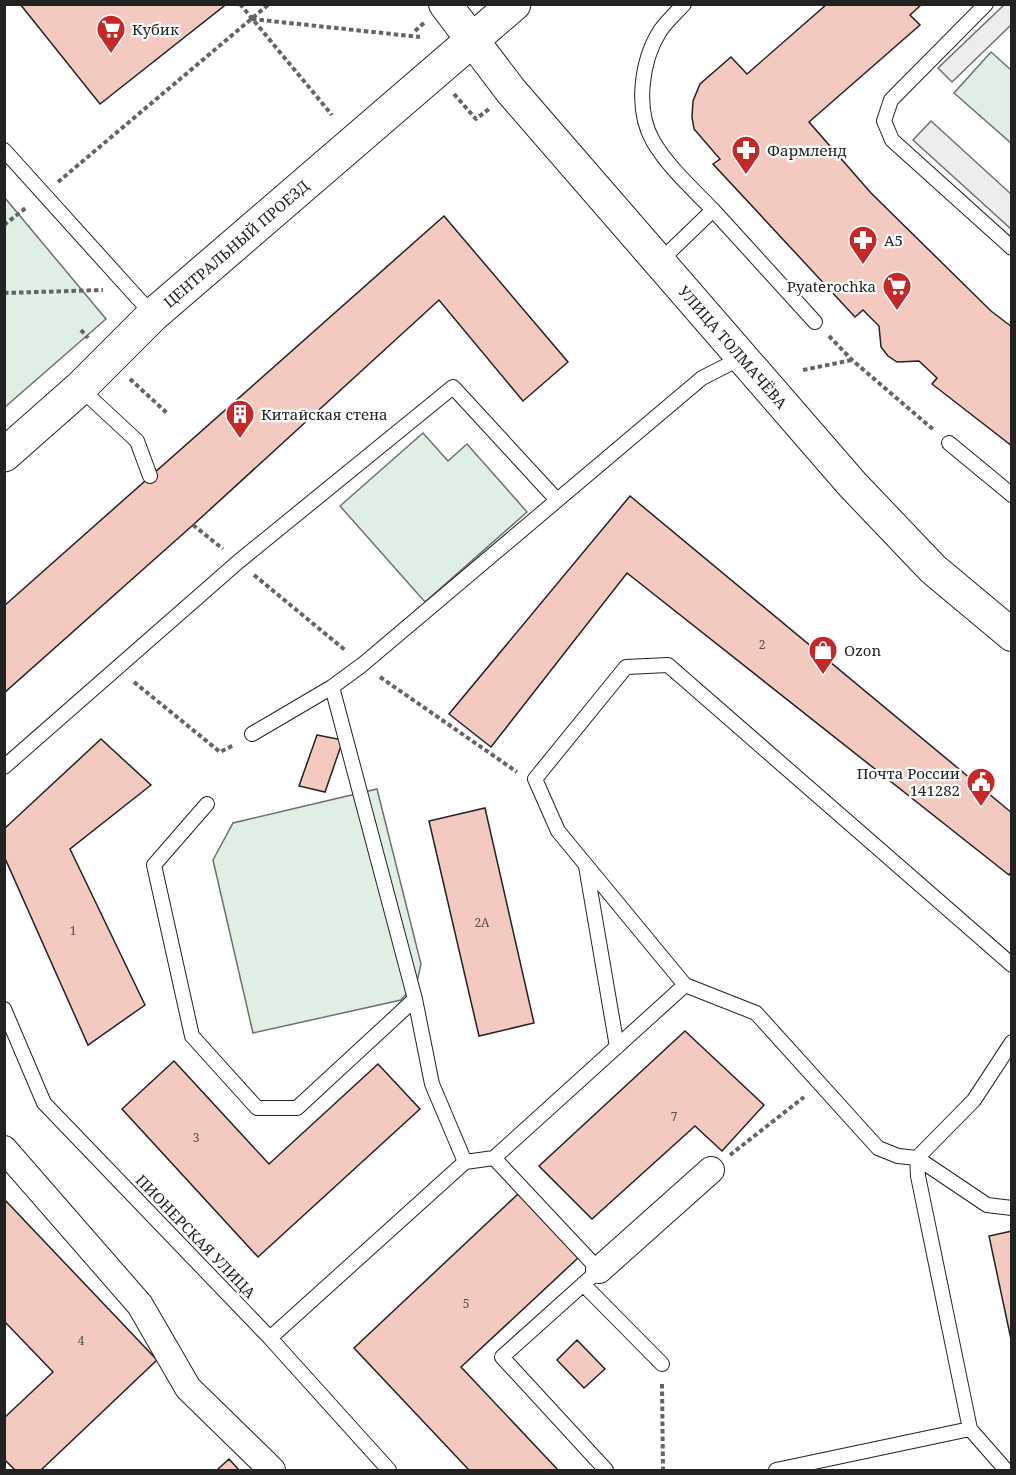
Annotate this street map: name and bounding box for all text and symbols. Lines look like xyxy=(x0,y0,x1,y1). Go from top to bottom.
supermarket icon: Кубик xyxy=(95,13,127,55)
place label: Кубик xyxy=(132,19,179,39)
pharmacy icon: Фармленд xyxy=(730,134,762,176)
place label: Фармленд xyxy=(767,140,847,160)
street label: ЦЕНТРАЛЬНЫЙ ПРОЕЗД xyxy=(159,175,313,312)
pharmacy icon: А5 xyxy=(847,224,879,266)
place label: А5 xyxy=(884,230,903,250)
supermarket icon: Pyaterochka xyxy=(881,270,913,312)
place label: Pyaterochka xyxy=(787,276,876,296)
street label: УЛИЦА ТОЛМАЧЁВА xyxy=(674,281,792,413)
building icon: Китайская стена xyxy=(224,398,256,440)
place label: Китайская стена xyxy=(261,404,388,424)
shop icon: Ozon xyxy=(807,634,839,676)
house number: 2 xyxy=(759,636,765,653)
place label: Ozon xyxy=(844,640,881,660)
place label: Почта России 141282 xyxy=(857,763,960,800)
public building icon: Почта России 141282 xyxy=(965,766,997,808)
house number: 2А xyxy=(474,914,490,931)
house number: 1 xyxy=(70,922,76,939)
house number: 7 xyxy=(671,1108,678,1125)
house number: 3 xyxy=(193,1129,200,1146)
street label: ПИОНЕРСКАЯ УЛИЦА xyxy=(132,1170,261,1303)
house number: 5 xyxy=(463,1295,469,1312)
house number: 4 xyxy=(78,1332,85,1349)

